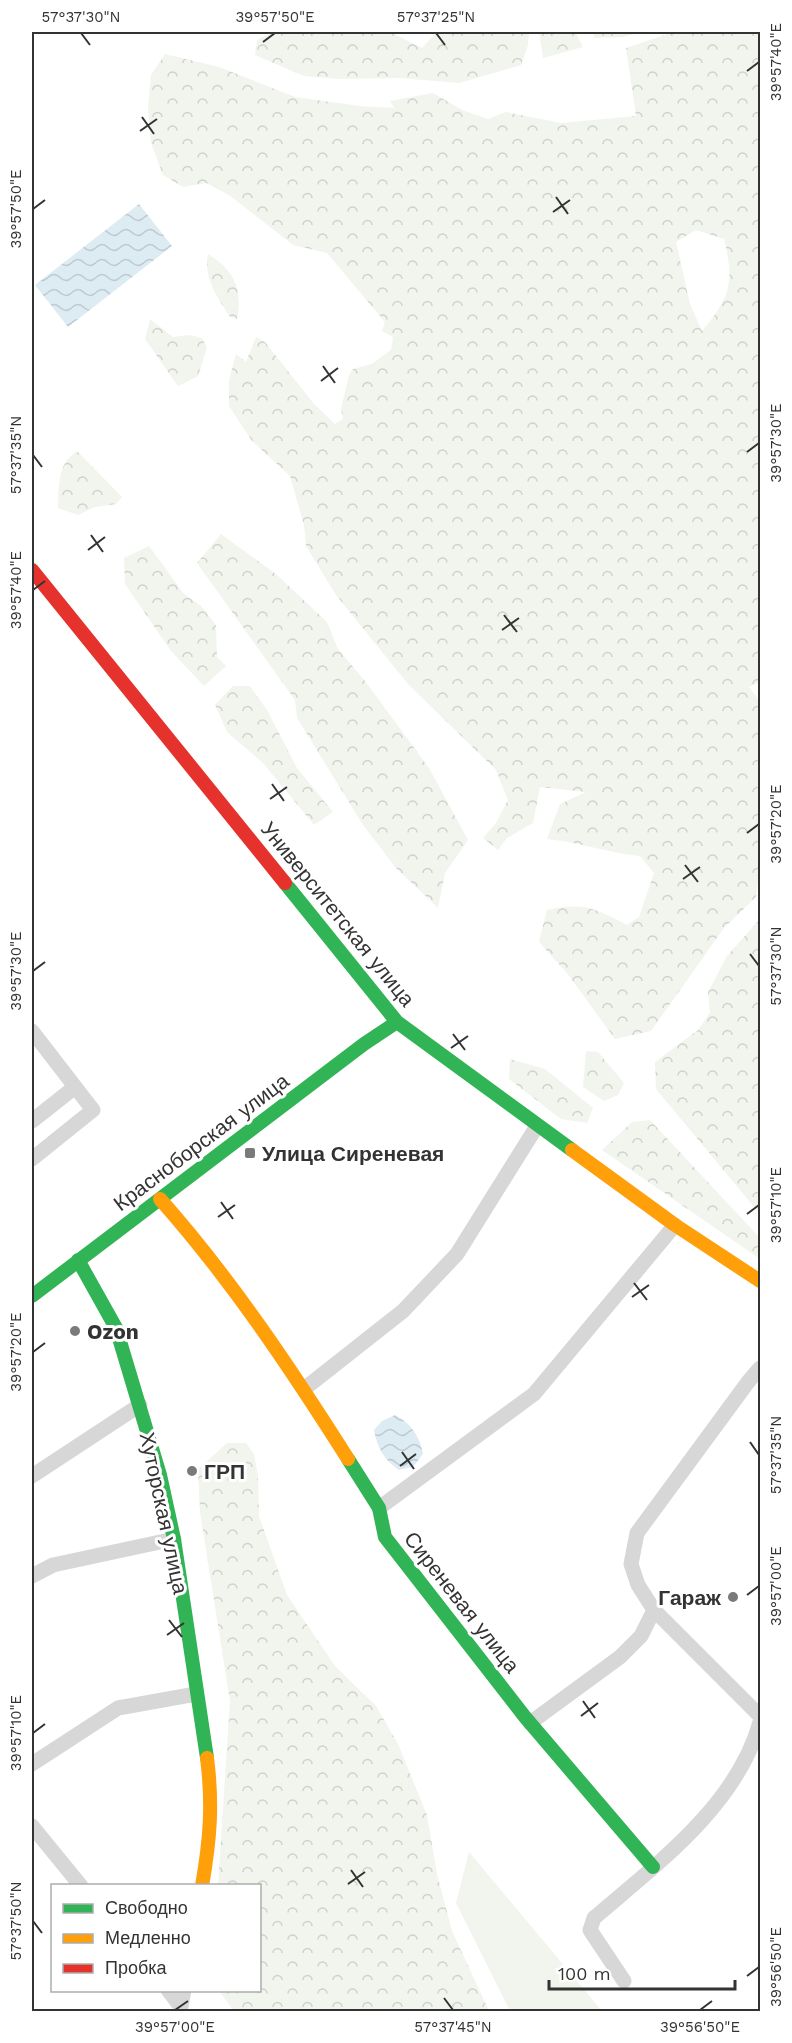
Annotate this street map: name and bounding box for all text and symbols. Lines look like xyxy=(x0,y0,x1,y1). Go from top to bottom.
text: 57°37'30"N xyxy=(41,8,121,26)
text: 39°57'50"E xyxy=(235,8,315,26)
text: 57°37'25"N xyxy=(397,8,475,26)
text: 39°57'40"E xyxy=(767,23,785,101)
text: 39°57'50"E xyxy=(7,169,25,249)
text: 39°57'30"E xyxy=(767,403,785,483)
text: 57°37'35"N xyxy=(7,416,25,494)
text: 39°57'40"E xyxy=(7,551,25,629)
text: 39°57'20"E xyxy=(767,784,785,864)
street label: Университетская улица xyxy=(256,817,420,1012)
text: 57°37'30"N xyxy=(767,926,785,1006)
text: 39°57'30"E xyxy=(7,931,25,1011)
street label: Красноборская улица xyxy=(108,1068,294,1216)
place label: Улица Сиреневая xyxy=(262,1141,444,1166)
marker: Улица Сиреневая xyxy=(243,1146,257,1160)
text: 39°57'10"E xyxy=(767,1167,785,1243)
text: 39°57'20"E xyxy=(7,1312,25,1392)
place label: Ozon xyxy=(87,1319,139,1344)
marker: Ozon xyxy=(68,1324,82,1338)
text: 57°37'35"N xyxy=(767,1416,785,1494)
street label: Хуторская улица xyxy=(135,1430,193,1597)
place label: ГРП xyxy=(204,1459,245,1484)
marker: ГРП xyxy=(185,1464,199,1478)
street label: Сиреневая улица xyxy=(399,1526,525,1678)
text: 39°57'00"E xyxy=(767,1546,785,1626)
place label: Гараж xyxy=(658,1585,722,1610)
marker: Гараж xyxy=(726,1590,740,1604)
text: 39°57'10"E xyxy=(7,1695,25,1771)
text: 57°37'50"N xyxy=(7,1881,25,1961)
legend xyxy=(51,1884,261,1992)
text: Свободно xyxy=(105,1897,188,1918)
text: Медленно xyxy=(105,1927,191,1948)
text: 39°56'50"E xyxy=(767,1927,785,2007)
scale bar xyxy=(549,1953,735,1991)
text: Пробка xyxy=(105,1957,168,1978)
text: 100 m xyxy=(558,1963,611,1984)
text: 39°57'00"E xyxy=(135,2018,215,2036)
text: 57°37'45"N xyxy=(414,2018,492,2036)
text: 39°56'50"E xyxy=(660,2018,740,2036)

